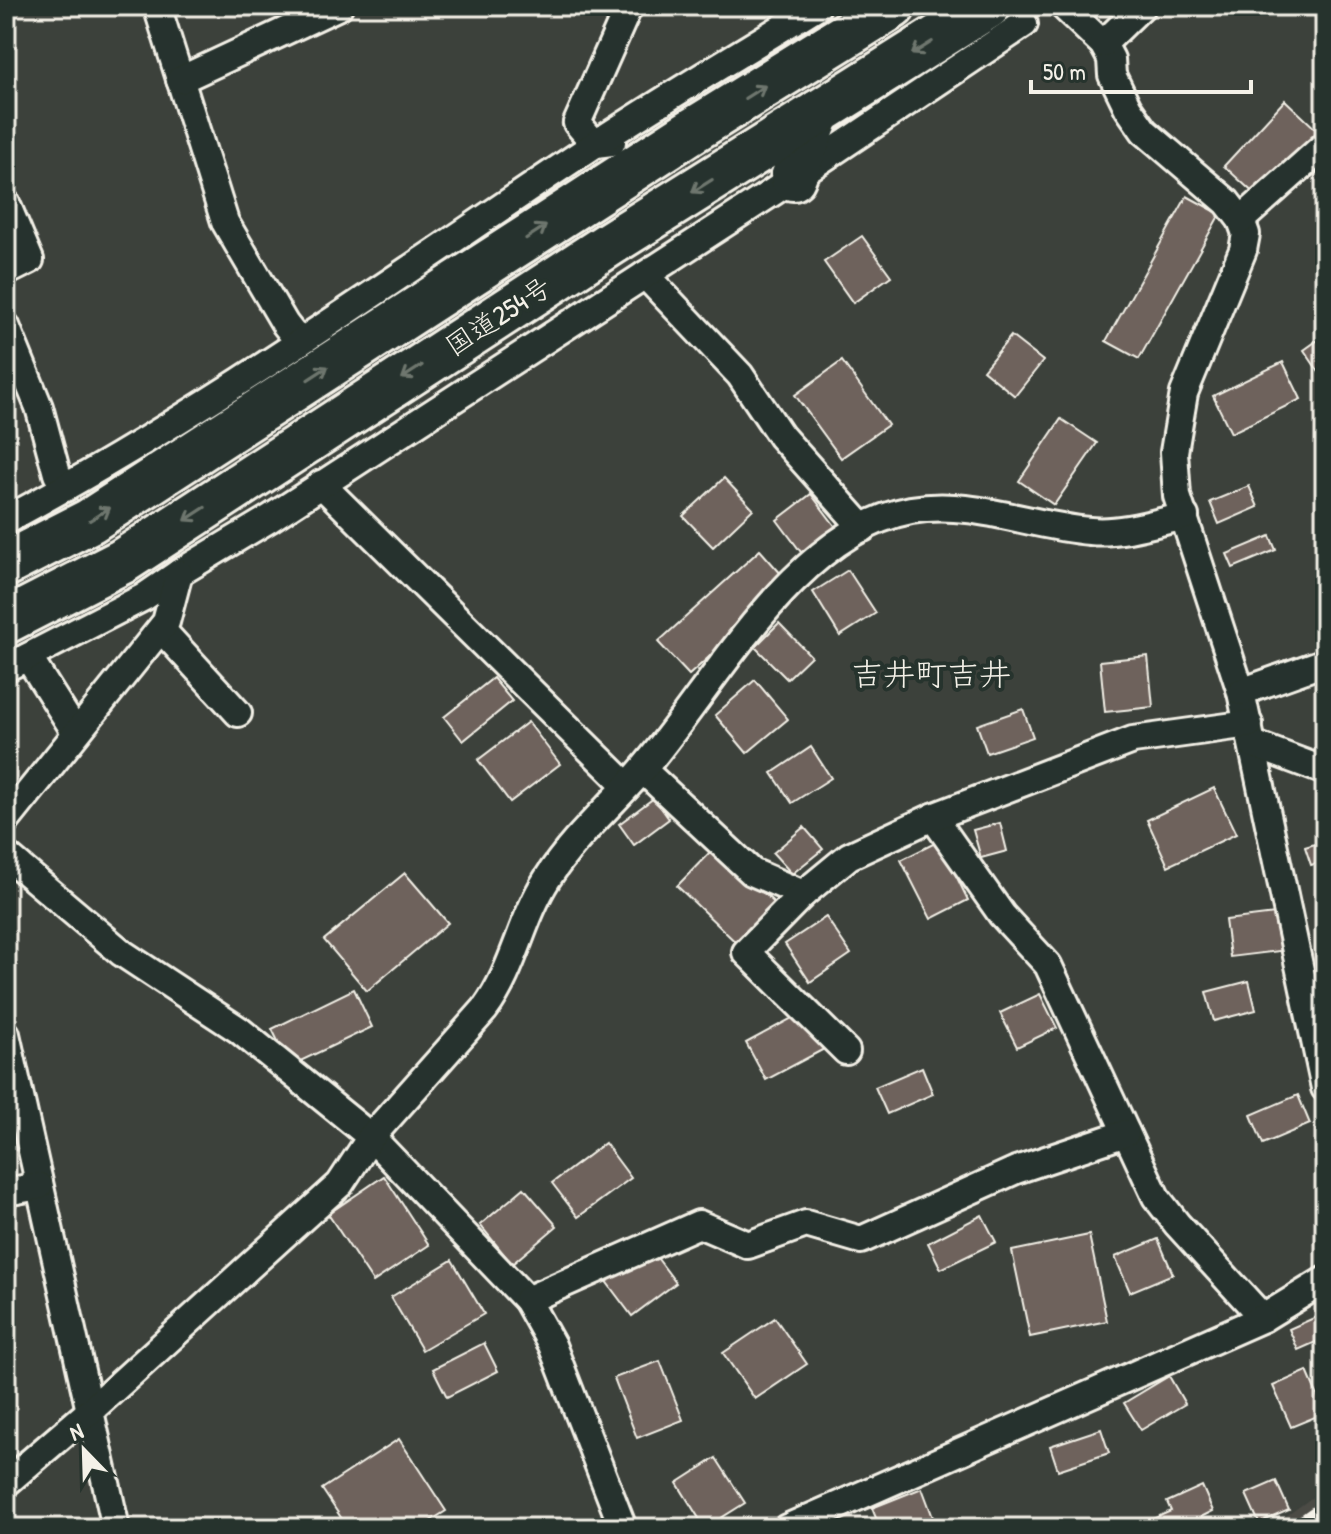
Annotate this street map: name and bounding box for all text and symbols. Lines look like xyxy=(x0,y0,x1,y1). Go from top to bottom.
one-way arrow xyxy=(911,40,934,56)
scale bar xyxy=(1031,44,1251,94)
text: 50 m xyxy=(1043,55,1086,87)
one-way arrow xyxy=(743,84,766,100)
one-way arrow xyxy=(691,178,713,194)
one-way arrow xyxy=(524,224,547,240)
street label: 国道254号 xyxy=(438,268,558,364)
one-way arrow xyxy=(402,364,424,381)
one-way arrow xyxy=(306,365,329,381)
one-way arrow xyxy=(88,506,110,523)
one-way arrow xyxy=(184,506,206,523)
district label: 吉井町吉井 xyxy=(851,652,1011,695)
north arrow xyxy=(44,1410,124,1490)
text: N xyxy=(65,1415,88,1448)

